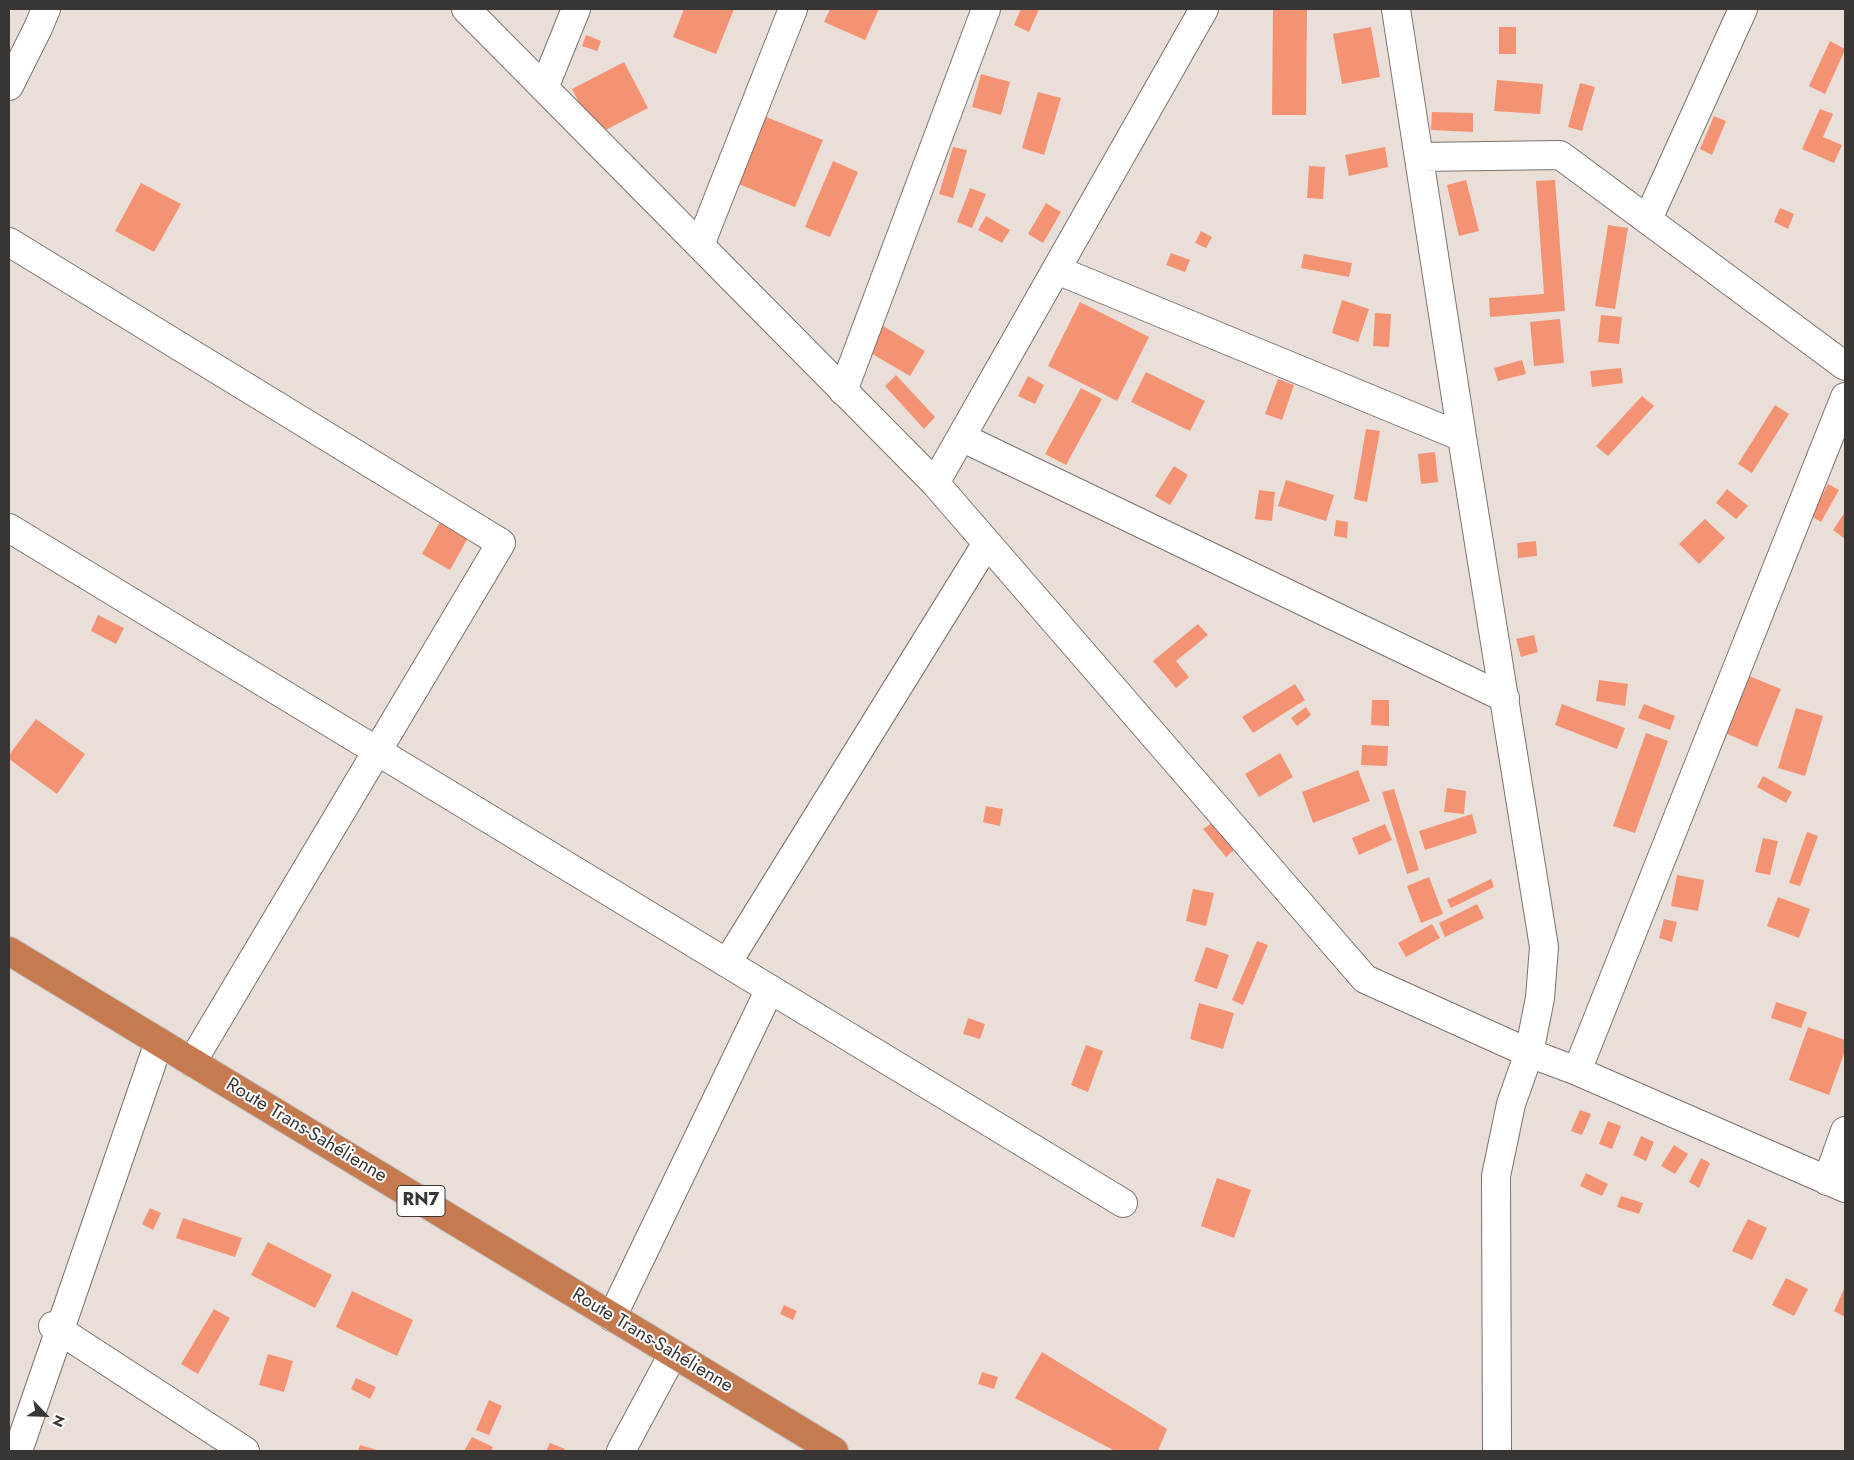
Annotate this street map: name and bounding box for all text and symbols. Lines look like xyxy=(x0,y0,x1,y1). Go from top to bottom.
street label: Route Trans-Sahélienne xyxy=(221,1074,391,1188)
road number: RN7 xyxy=(397,1186,445,1216)
street label: Route Trans-Sahélienne xyxy=(567,1284,737,1398)
north arrow xyxy=(20,1390,70,1440)
text: N xyxy=(47,1412,70,1430)

